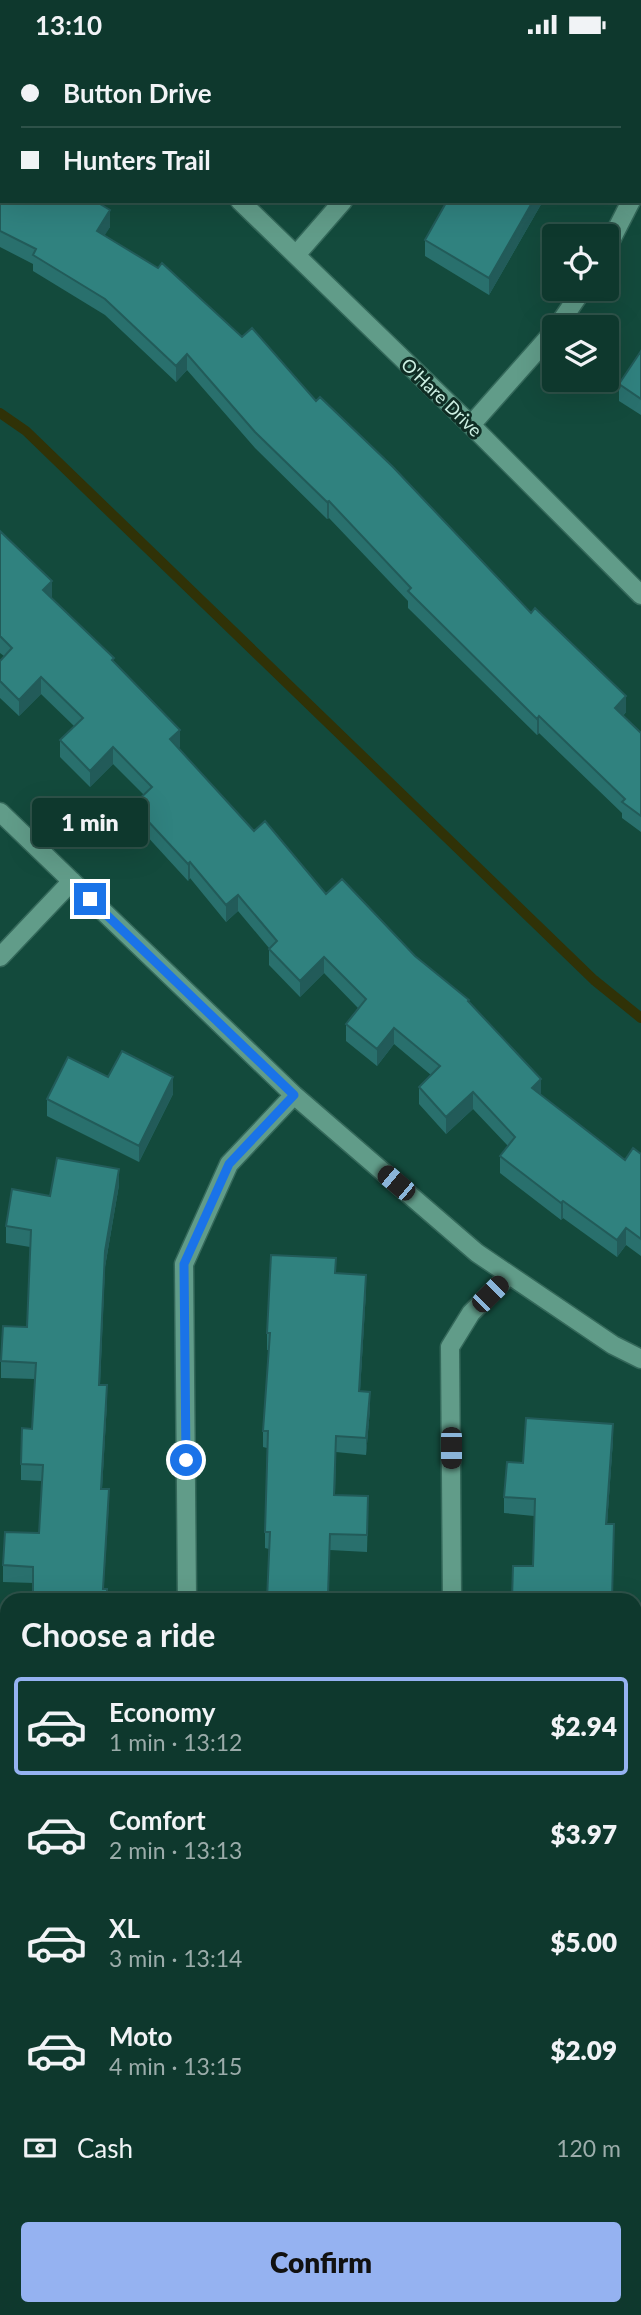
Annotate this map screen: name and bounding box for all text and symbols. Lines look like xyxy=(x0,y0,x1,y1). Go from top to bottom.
text: 13:10 xyxy=(35,9,102,41)
text: Button Drive xyxy=(63,77,212,109)
text: Hunters Trail xyxy=(63,144,211,176)
map controls xyxy=(542,224,619,392)
button: locate xyxy=(542,224,619,301)
button: layers xyxy=(542,315,619,392)
street label: O'Hare Drive xyxy=(397,353,487,441)
callout: 1 min xyxy=(32,797,148,847)
text: 1 min xyxy=(61,808,119,836)
route end xyxy=(74,883,106,915)
car xyxy=(374,1161,419,1205)
car xyxy=(468,1272,513,1316)
car xyxy=(441,1427,462,1469)
route start xyxy=(170,1444,202,1476)
text: Choose a ride xyxy=(21,1615,215,1654)
icon: car xyxy=(25,1695,88,1758)
text: Economy xyxy=(109,1696,215,1728)
text: $2.94 xyxy=(550,1710,617,1742)
text: 1 min · 13:12 xyxy=(109,1728,242,1756)
icon: car xyxy=(25,1803,88,1866)
text: Comfort xyxy=(109,1804,206,1836)
text: $3.97 xyxy=(550,1818,617,1850)
text: 2 min · 13:13 xyxy=(109,1836,242,1864)
icon: car xyxy=(25,1911,88,1974)
text: XL xyxy=(109,1912,140,1944)
text: $5.00 xyxy=(550,1926,617,1958)
text: 3 min · 13:14 xyxy=(109,1944,242,1972)
icon: car xyxy=(25,2019,88,2082)
text: Moto xyxy=(109,2020,172,2052)
text: $2.09 xyxy=(550,2034,617,2066)
text: 4 min · 13:15 xyxy=(109,2052,242,2080)
icon: cash xyxy=(21,2129,59,2167)
text: Cash xyxy=(77,2132,133,2164)
text: 120 m xyxy=(556,2134,621,2162)
button: Confirm xyxy=(21,2222,621,2302)

